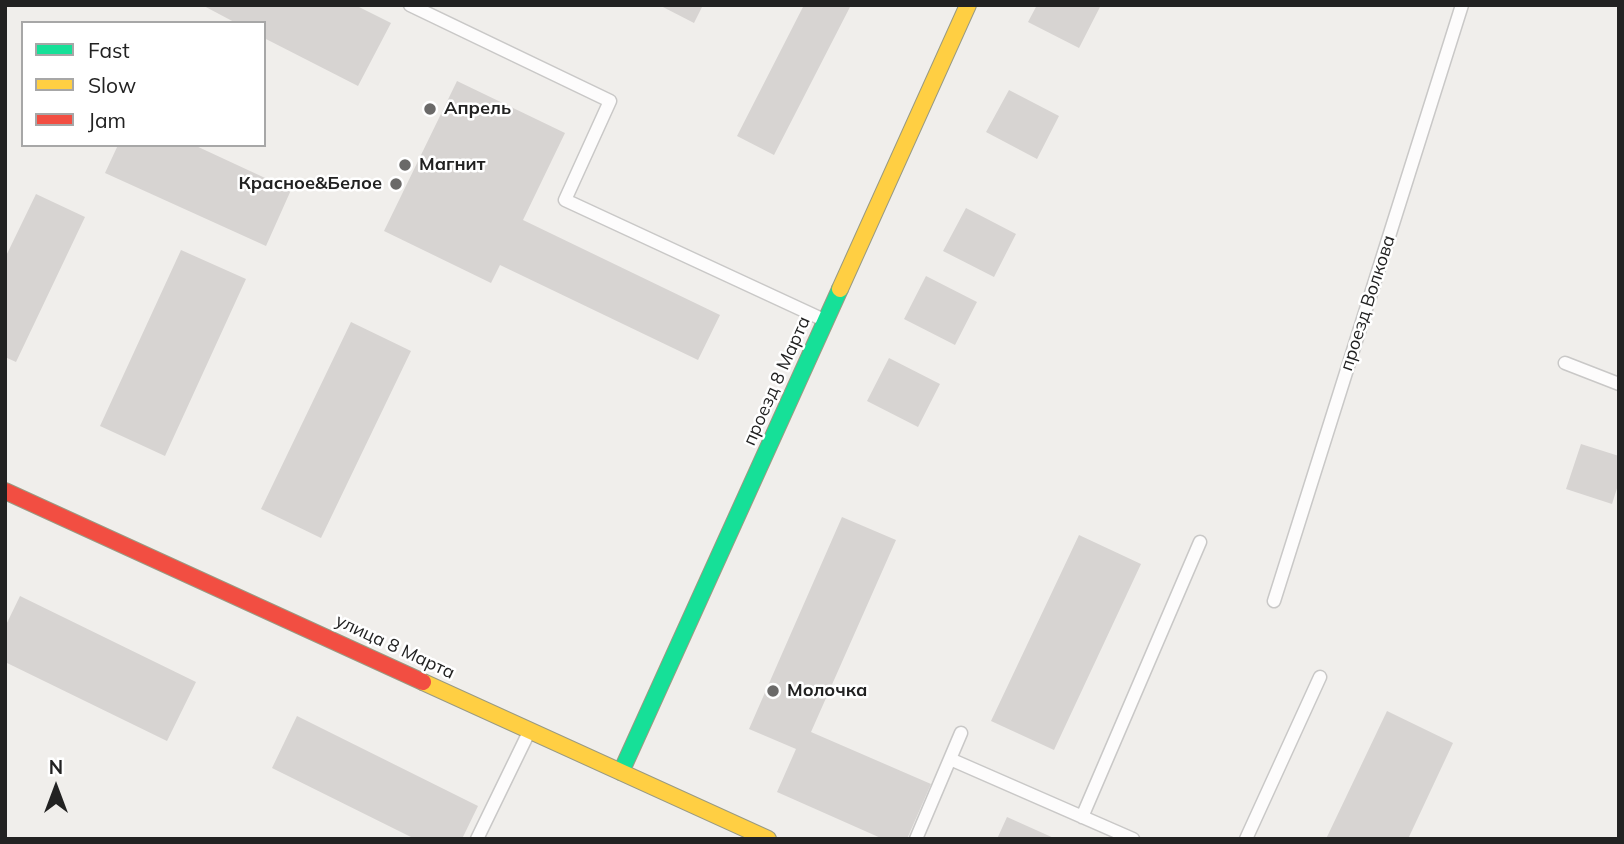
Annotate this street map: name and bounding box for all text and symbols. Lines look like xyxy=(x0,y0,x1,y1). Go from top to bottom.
legend xyxy=(21,21,266,147)
text: Fast xyxy=(88,37,130,63)
text: Slow xyxy=(88,72,136,98)
place label: Апрель xyxy=(444,98,511,120)
marker: Апрель xyxy=(422,101,438,117)
text: Jam xyxy=(88,107,126,133)
place label: Магнит xyxy=(419,154,485,176)
marker: Магнит xyxy=(397,157,413,173)
place label: Красное&Белое xyxy=(238,173,382,195)
marker: Красное&Белое xyxy=(388,176,404,192)
street label: проезд Волкова xyxy=(1336,232,1400,374)
street label: проезд 8 Марта xyxy=(739,313,815,449)
street label: улица 8 Марта xyxy=(332,610,458,684)
place label: Молочка xyxy=(787,680,867,702)
marker: Молочка xyxy=(765,683,781,699)
north arrow xyxy=(21,753,91,823)
text: N xyxy=(49,755,63,779)

